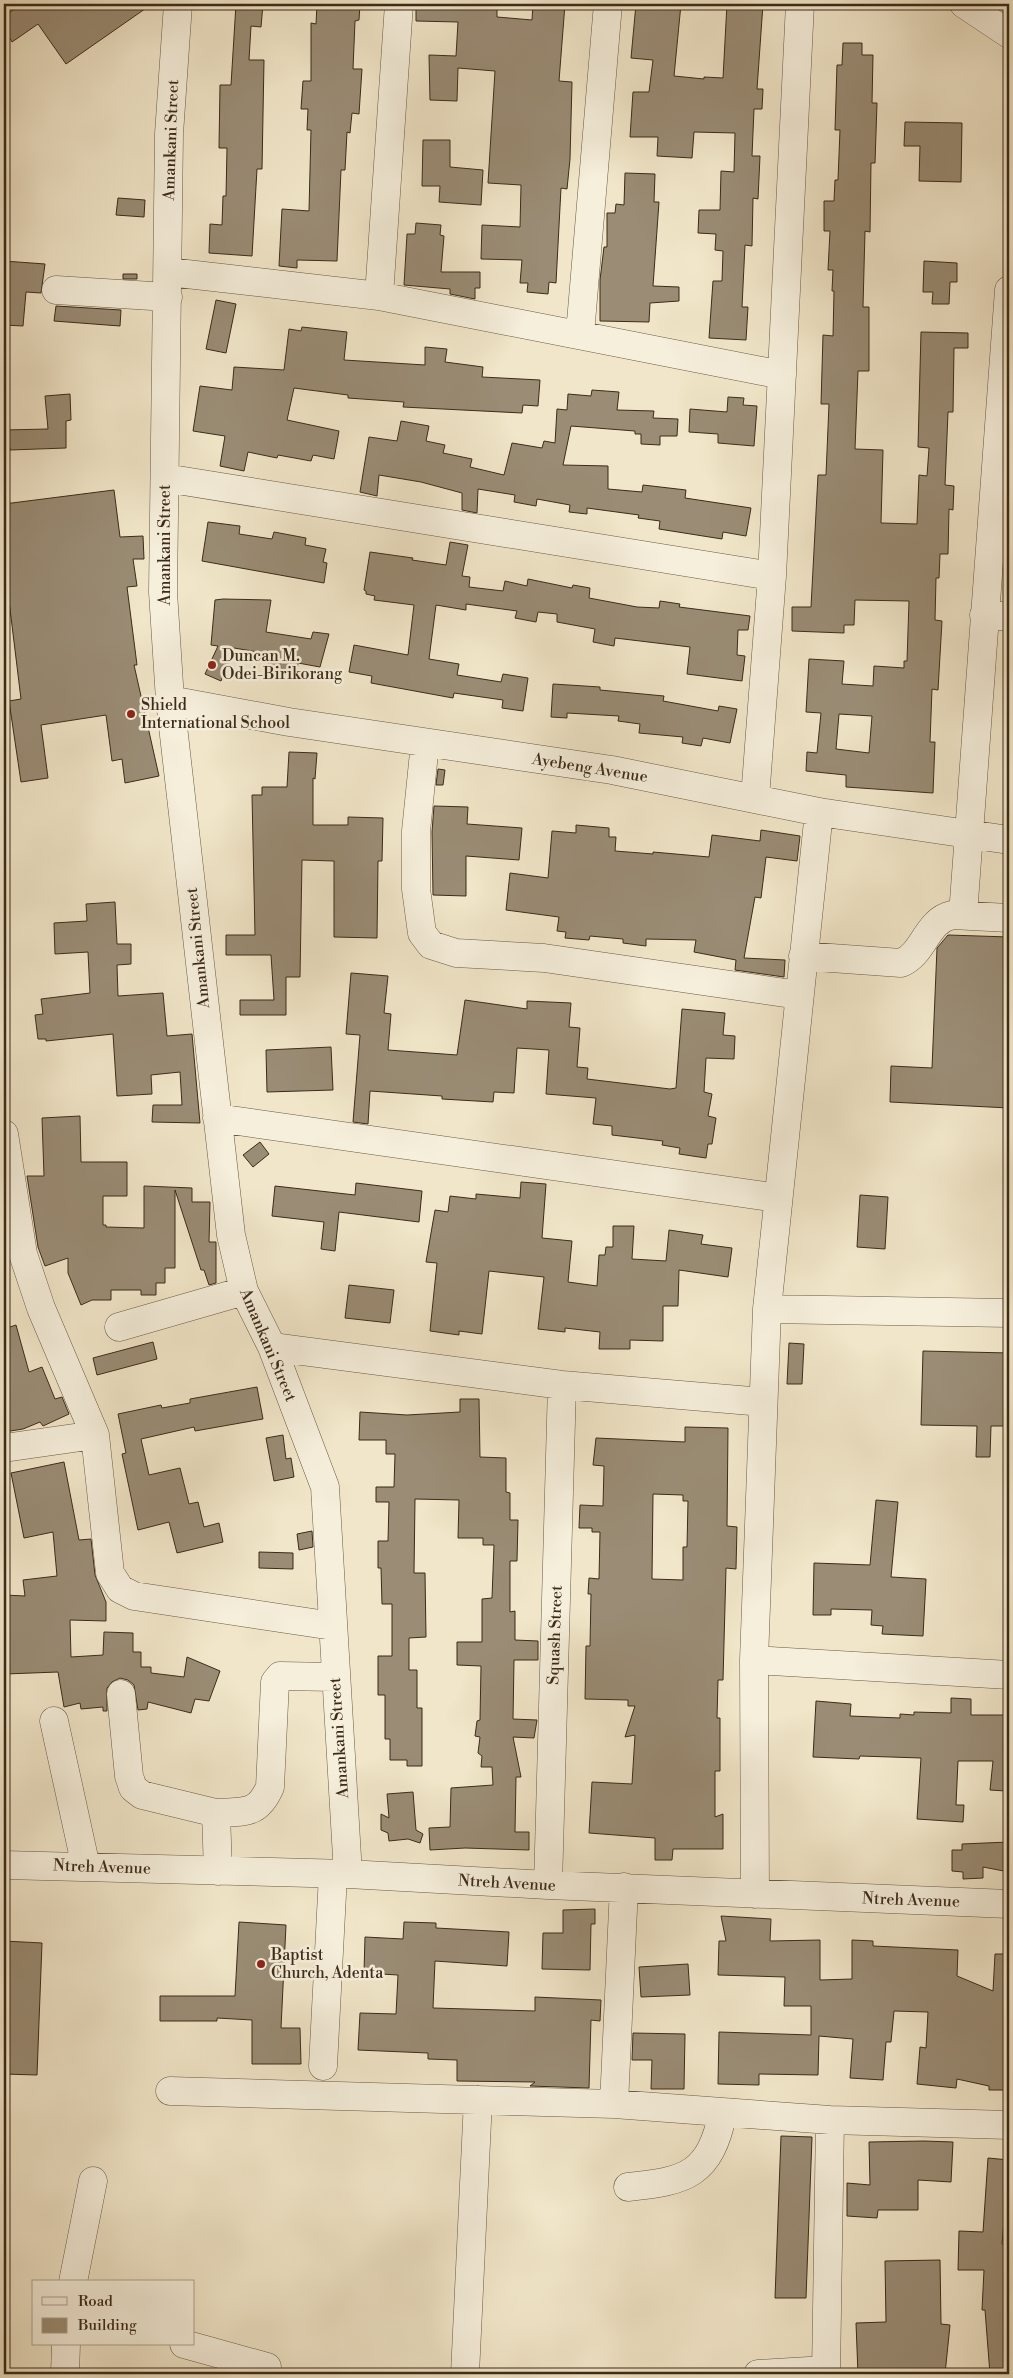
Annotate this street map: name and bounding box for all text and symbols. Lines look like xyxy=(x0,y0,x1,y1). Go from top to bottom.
street label: Amankani Street xyxy=(159,79,183,202)
street label: Amankani Street xyxy=(155,484,175,607)
place label: Duncan M. Odei-Birikorang xyxy=(222,646,343,684)
marker: Duncan M. Odei-Birikorang xyxy=(206,659,218,671)
place label: Shield International School xyxy=(141,695,290,733)
marker: Shield International School xyxy=(125,708,137,720)
street label: Ayebeng Avenue xyxy=(530,749,649,787)
street label: Amankani Street xyxy=(182,886,214,1010)
street label: Amankani Street xyxy=(235,1284,301,1405)
street label: Squash Street xyxy=(543,1585,567,1685)
street label: Amankani Street xyxy=(325,1677,353,1800)
street label: Ntreh Avenue xyxy=(53,1855,151,1879)
street label: Ntreh Avenue xyxy=(458,1870,556,1896)
street label: Ntreh Avenue xyxy=(862,1888,960,1912)
place label: Baptist Church, Adenta xyxy=(270,1945,384,1983)
marker: Baptist Church, Adenta xyxy=(255,1958,267,1970)
legend xyxy=(32,2280,195,2346)
text: Road xyxy=(78,2292,113,2311)
text: Building xyxy=(77,2316,137,2335)

